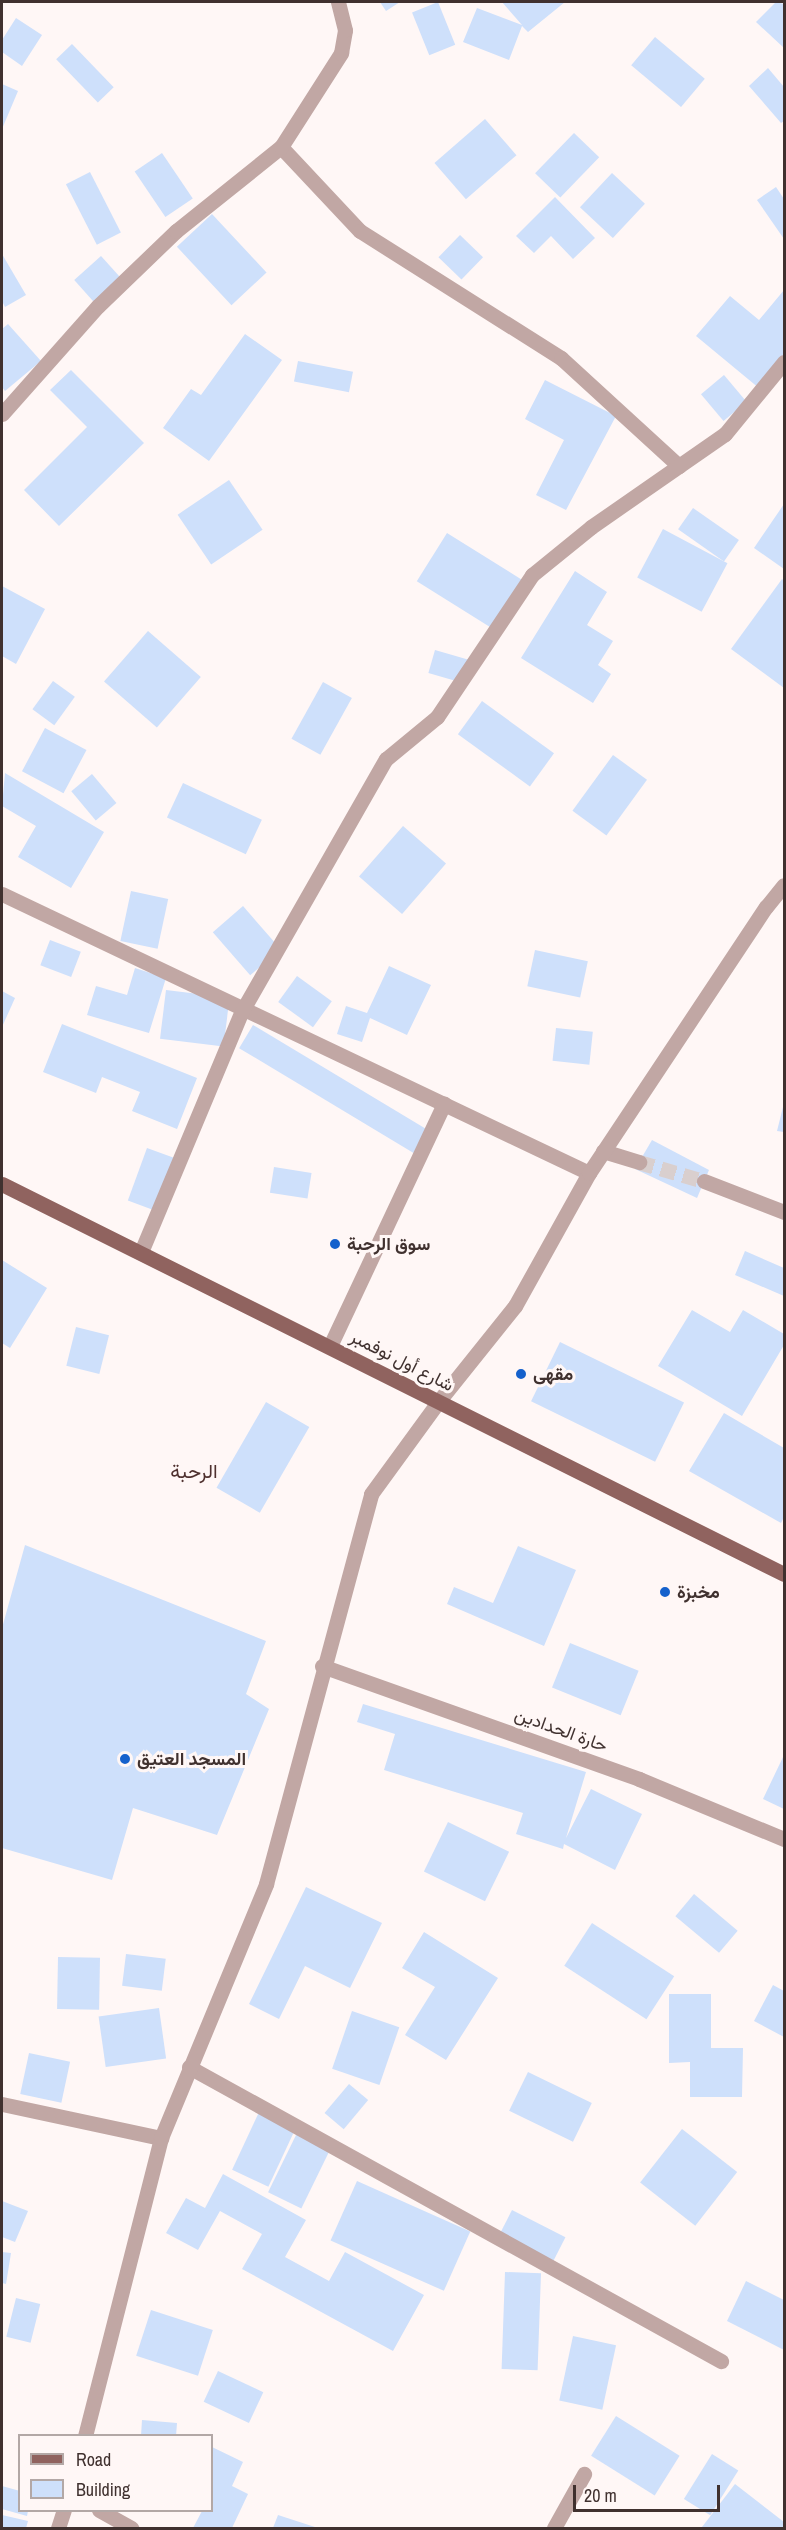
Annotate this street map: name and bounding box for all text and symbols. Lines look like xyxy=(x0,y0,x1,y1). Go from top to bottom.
place label: سوق الرحبة xyxy=(347,1233,430,1255)
marker: سوق الرحبة xyxy=(328,1237,342,1251)
street label: شارع أول نوفمبر xyxy=(347,1326,457,1396)
place label: مقهى xyxy=(533,1363,573,1385)
marker: مقهى xyxy=(514,1367,528,1381)
district label: الرحبة xyxy=(170,1458,218,1482)
place label: مخبزة xyxy=(677,1581,720,1603)
marker: مخبزة xyxy=(658,1585,672,1599)
street label: حارة الحدادين xyxy=(512,1703,610,1757)
place label: المسجد العتيق xyxy=(137,1748,246,1770)
marker: المسجد العتيق xyxy=(118,1752,132,1766)
legend xyxy=(18,2434,213,2512)
text: Road xyxy=(76,2447,111,2472)
scale bar xyxy=(576,2473,723,2511)
text: Building xyxy=(76,2477,130,2502)
text: 20 m xyxy=(584,2483,617,2508)

